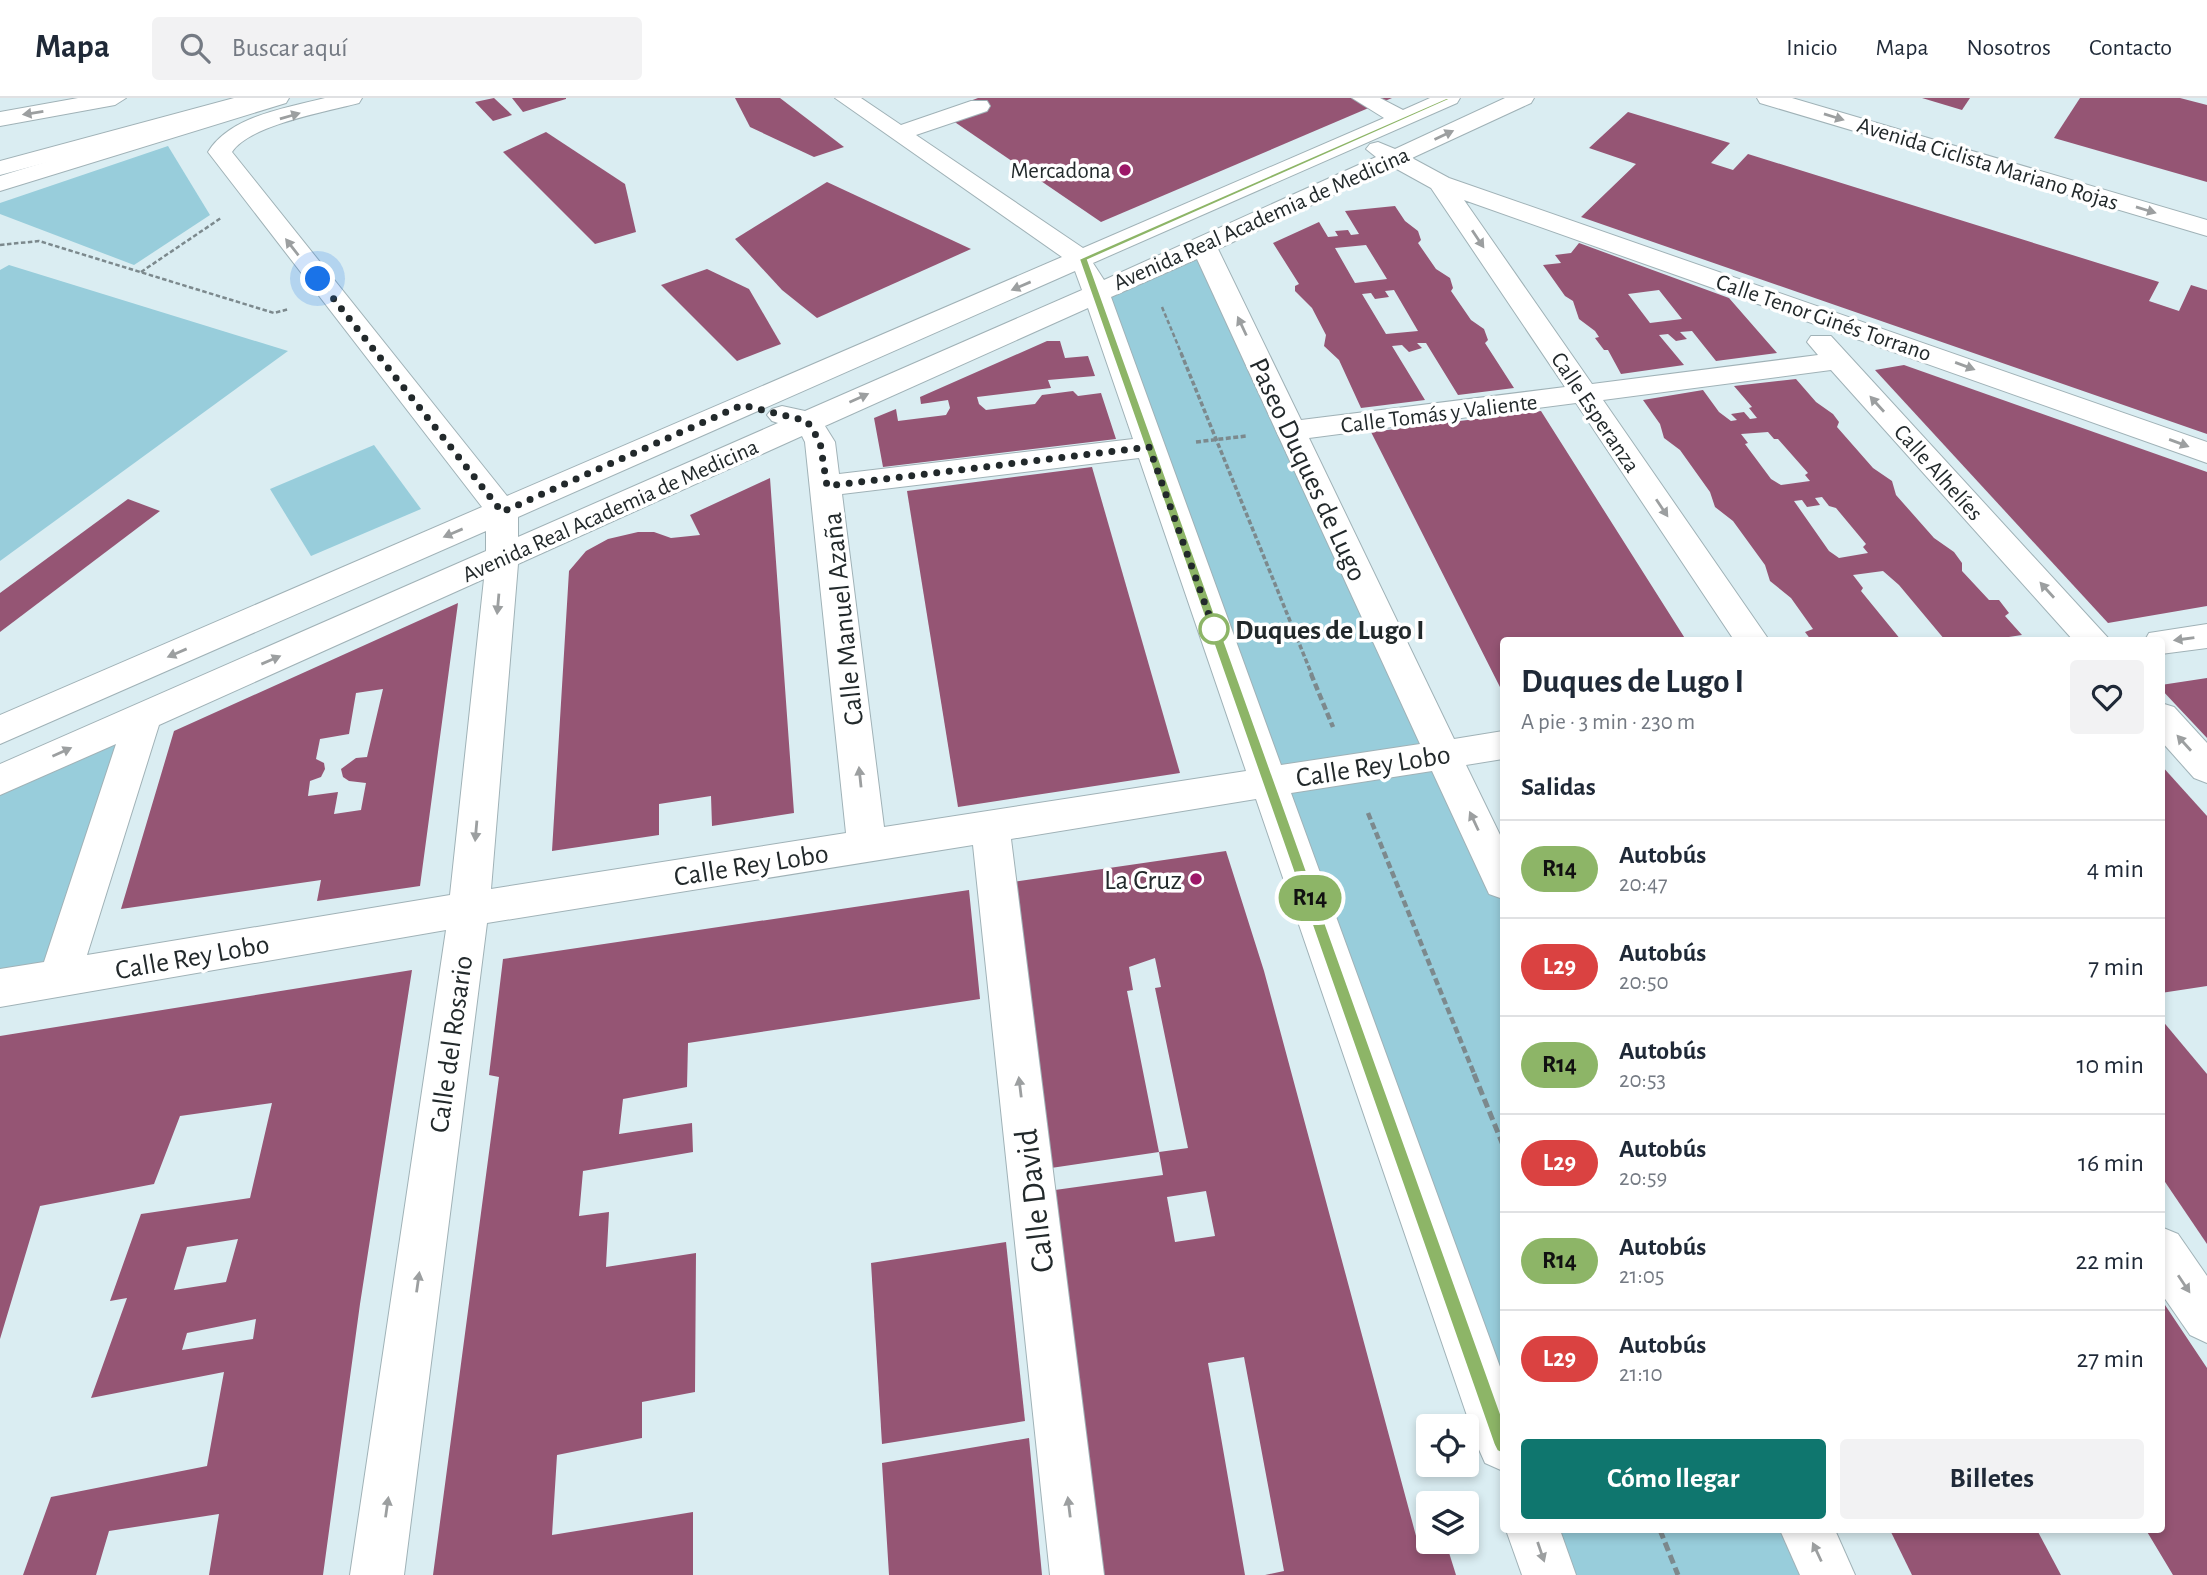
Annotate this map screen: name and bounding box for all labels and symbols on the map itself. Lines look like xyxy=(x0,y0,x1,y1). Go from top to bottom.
one-way arrow xyxy=(22,108,44,119)
one-way arrow xyxy=(279,110,300,120)
one-way arrow xyxy=(1823,113,1844,123)
street label: Avenida Ciclista Mariano Rojas xyxy=(1854,114,2121,215)
one-way arrow xyxy=(1434,129,1454,141)
street label: Avenida Real Academia de Medicina xyxy=(1110,144,1413,295)
place label: Mercadona xyxy=(1011,160,1111,183)
marker: Mercadona xyxy=(1117,162,1133,178)
one-way arrow xyxy=(2135,206,2156,216)
one-way arrow xyxy=(1471,230,1485,248)
one-way arrow xyxy=(286,238,300,256)
your location xyxy=(300,261,335,296)
street label: Calle Tenor Ginés Torrano xyxy=(1713,271,1934,366)
one-way arrow xyxy=(1010,280,1031,291)
one-way arrow xyxy=(1236,316,1247,337)
street label: Calle Esperanza xyxy=(1546,348,1643,477)
street label: Paseo Duques de Lugo xyxy=(1243,354,1371,586)
one-way arrow xyxy=(1955,361,1976,372)
street label: Calle Tomás y Valiente xyxy=(1340,391,1539,438)
one-way arrow xyxy=(849,392,869,404)
one-way arrow xyxy=(1869,395,1885,413)
street label: Calle Alhelíes xyxy=(1889,421,1987,525)
street label: Avenida Real Academia de Medicina xyxy=(459,436,762,587)
one-way arrow xyxy=(2169,438,2190,449)
one-way arrow xyxy=(1655,499,1669,517)
street label: Calle Manuel Azaña xyxy=(819,511,869,727)
one-way arrow xyxy=(442,528,463,539)
one-way arrow xyxy=(2039,581,2055,599)
one-way arrow xyxy=(492,593,503,615)
marker: Duques de Lugo I xyxy=(1199,614,1229,644)
place label: Duques de Lugo I xyxy=(1235,617,1424,645)
one-way arrow xyxy=(2173,634,2195,645)
one-way arrow xyxy=(166,648,187,659)
one-way arrow xyxy=(260,654,281,665)
one-way arrow xyxy=(2177,734,2192,751)
street label: Calle Rey Lobo xyxy=(1294,741,1453,793)
one-way arrow xyxy=(52,746,72,758)
one-way arrow xyxy=(854,766,865,788)
one-way arrow xyxy=(1468,811,1480,831)
one-way arrow xyxy=(471,820,482,842)
street label: Calle Rey Lobo xyxy=(672,840,831,892)
place label: La Cruz xyxy=(1104,867,1182,895)
marker: La Cruz xyxy=(1188,871,1204,887)
line badge: R14 xyxy=(1270,875,1350,921)
street label: Calle Rey Lobo xyxy=(113,931,272,985)
street label: Calle del Rosario xyxy=(426,954,478,1135)
one-way arrow xyxy=(1014,1075,1025,1097)
street label: Calle David xyxy=(1010,1127,1061,1274)
one-way arrow xyxy=(412,1271,423,1293)
one-way arrow xyxy=(2177,1275,2191,1293)
one-way arrow xyxy=(381,1496,392,1518)
one-way arrow xyxy=(1064,1496,1075,1518)
one-way arrow xyxy=(1536,1542,1547,1563)
one-way arrow xyxy=(1811,1542,1823,1562)

